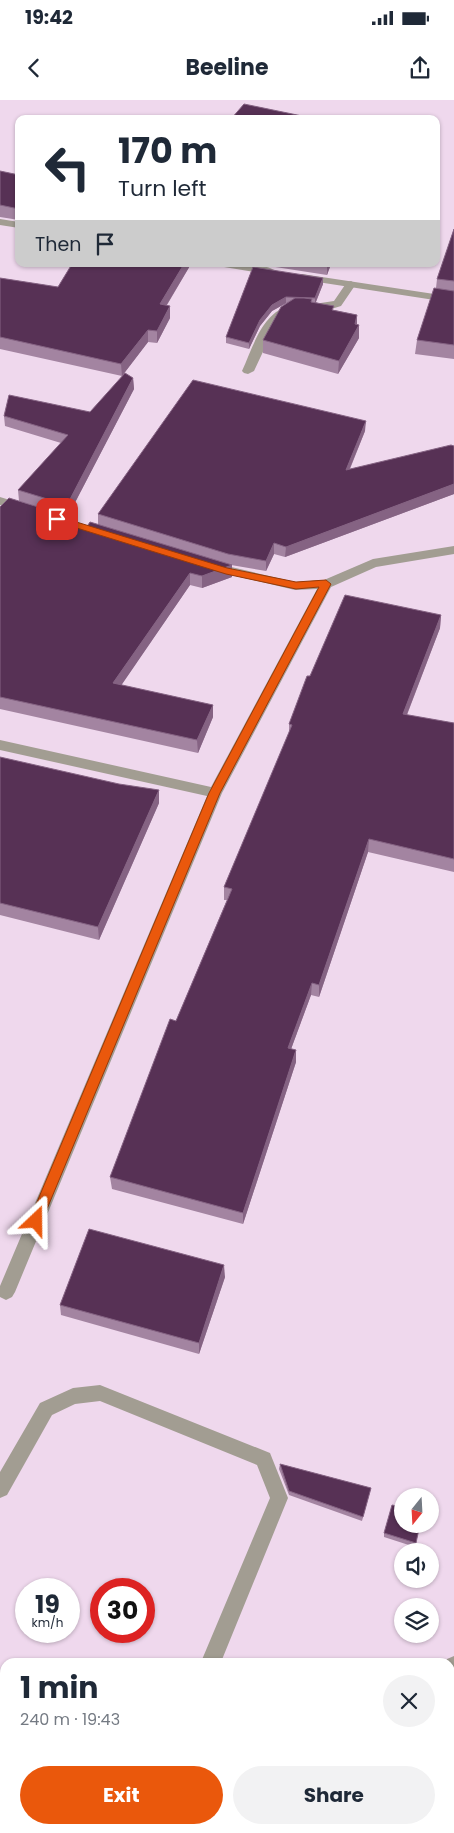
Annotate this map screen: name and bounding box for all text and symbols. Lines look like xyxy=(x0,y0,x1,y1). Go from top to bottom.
text: 19:42 xyxy=(25,4,73,31)
text: Beeline xyxy=(186,52,268,83)
icon: back xyxy=(20,54,48,82)
icon: share xyxy=(406,54,434,82)
text: 170 m xyxy=(118,126,217,175)
icon: left xyxy=(35,135,100,200)
text: Turn left xyxy=(118,173,206,204)
icon: arrive xyxy=(91,230,119,258)
text: Then xyxy=(35,231,81,258)
pin xyxy=(36,498,78,540)
icon: arrive xyxy=(43,505,71,533)
position arrow xyxy=(9,1194,61,1246)
north arrow xyxy=(394,1488,439,1532)
map controls xyxy=(394,1488,439,1643)
button: sound xyxy=(394,1543,439,1588)
speed limit sign: 30 xyxy=(90,1578,155,1643)
text: 19 xyxy=(35,1587,60,1622)
button: layers xyxy=(394,1598,439,1643)
text: km/h xyxy=(32,1614,63,1631)
text: 1 min xyxy=(20,1666,98,1709)
button: close xyxy=(383,1675,435,1727)
text: 240 m · 19:43 xyxy=(20,1708,120,1731)
button: Exit xyxy=(20,1766,223,1824)
button: Share xyxy=(233,1766,435,1824)

